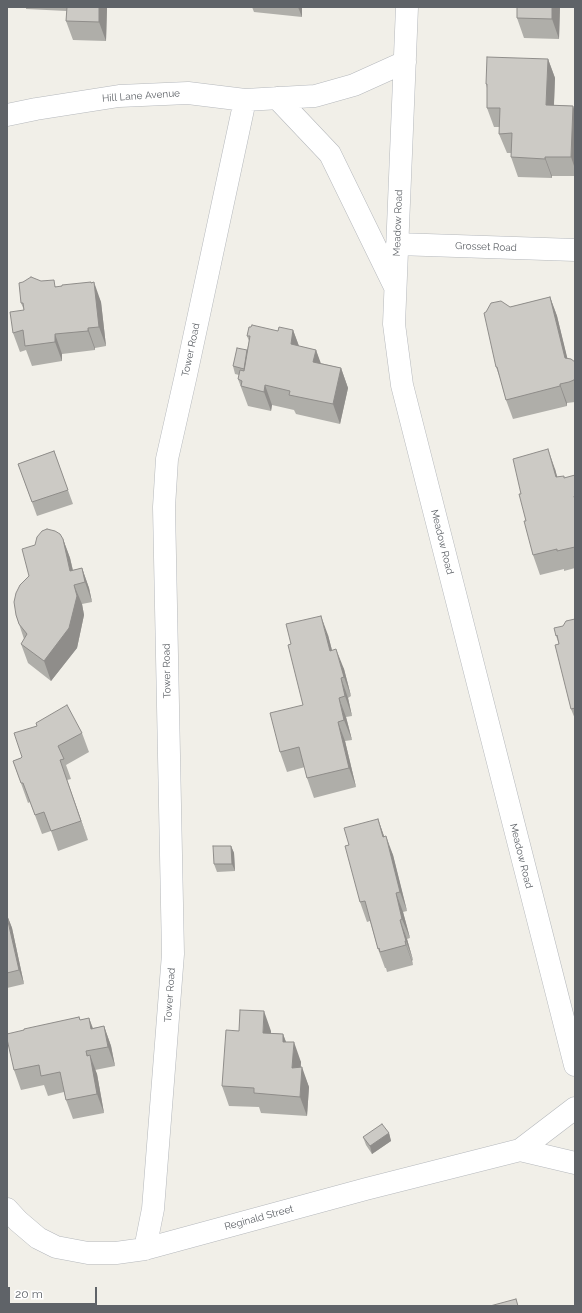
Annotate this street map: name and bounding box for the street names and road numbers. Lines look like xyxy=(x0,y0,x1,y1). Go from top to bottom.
street label: Hill Lane Avenue xyxy=(102,87,180,105)
street label: Meadow Road xyxy=(391,189,405,257)
street label: Grosset Road xyxy=(455,240,517,254)
street label: Tower Road xyxy=(179,322,203,378)
street label: Meadow Road xyxy=(428,508,456,576)
street label: Tower Road xyxy=(161,644,173,698)
street label: Meadow Road xyxy=(507,822,535,890)
street label: Tower Road xyxy=(162,967,178,1023)
street label: Reginald Street xyxy=(223,1203,295,1233)

